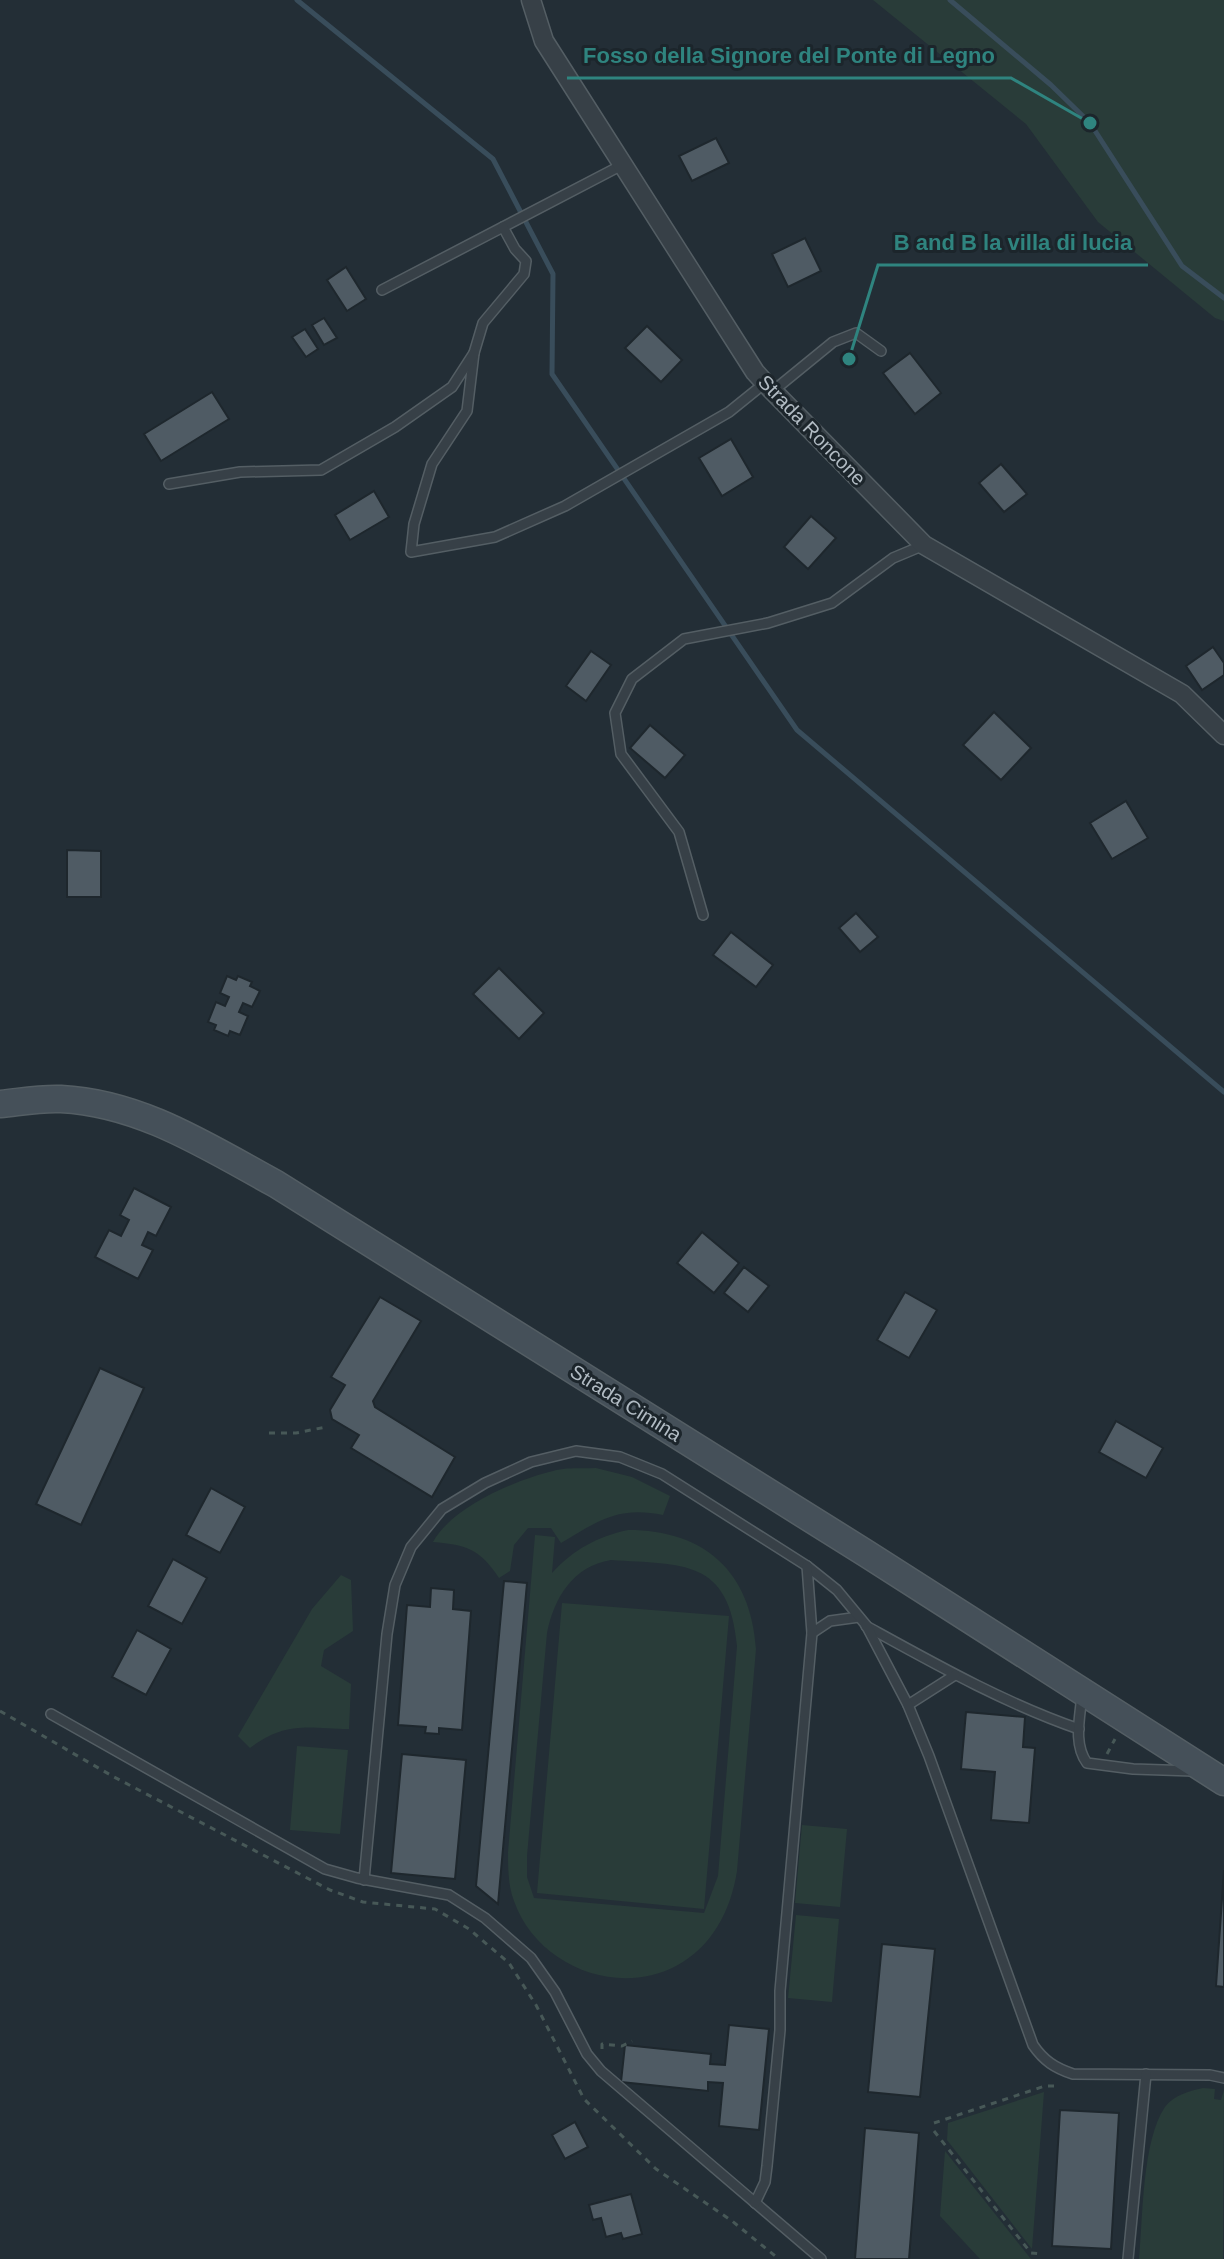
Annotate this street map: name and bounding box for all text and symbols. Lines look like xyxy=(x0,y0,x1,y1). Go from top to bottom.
callout: Fosso della Signore del Ponte di Legno xyxy=(567,32,1011,78)
text: Fosso della Signore del Ponte di Legno xyxy=(583,43,995,68)
callout: B and B la villa di lucia xyxy=(878,219,1148,265)
text: B and B la villa di lucia xyxy=(894,230,1133,255)
street label: Strada Roncone xyxy=(754,370,870,490)
street label: Strada Cimina xyxy=(566,1360,686,1446)

